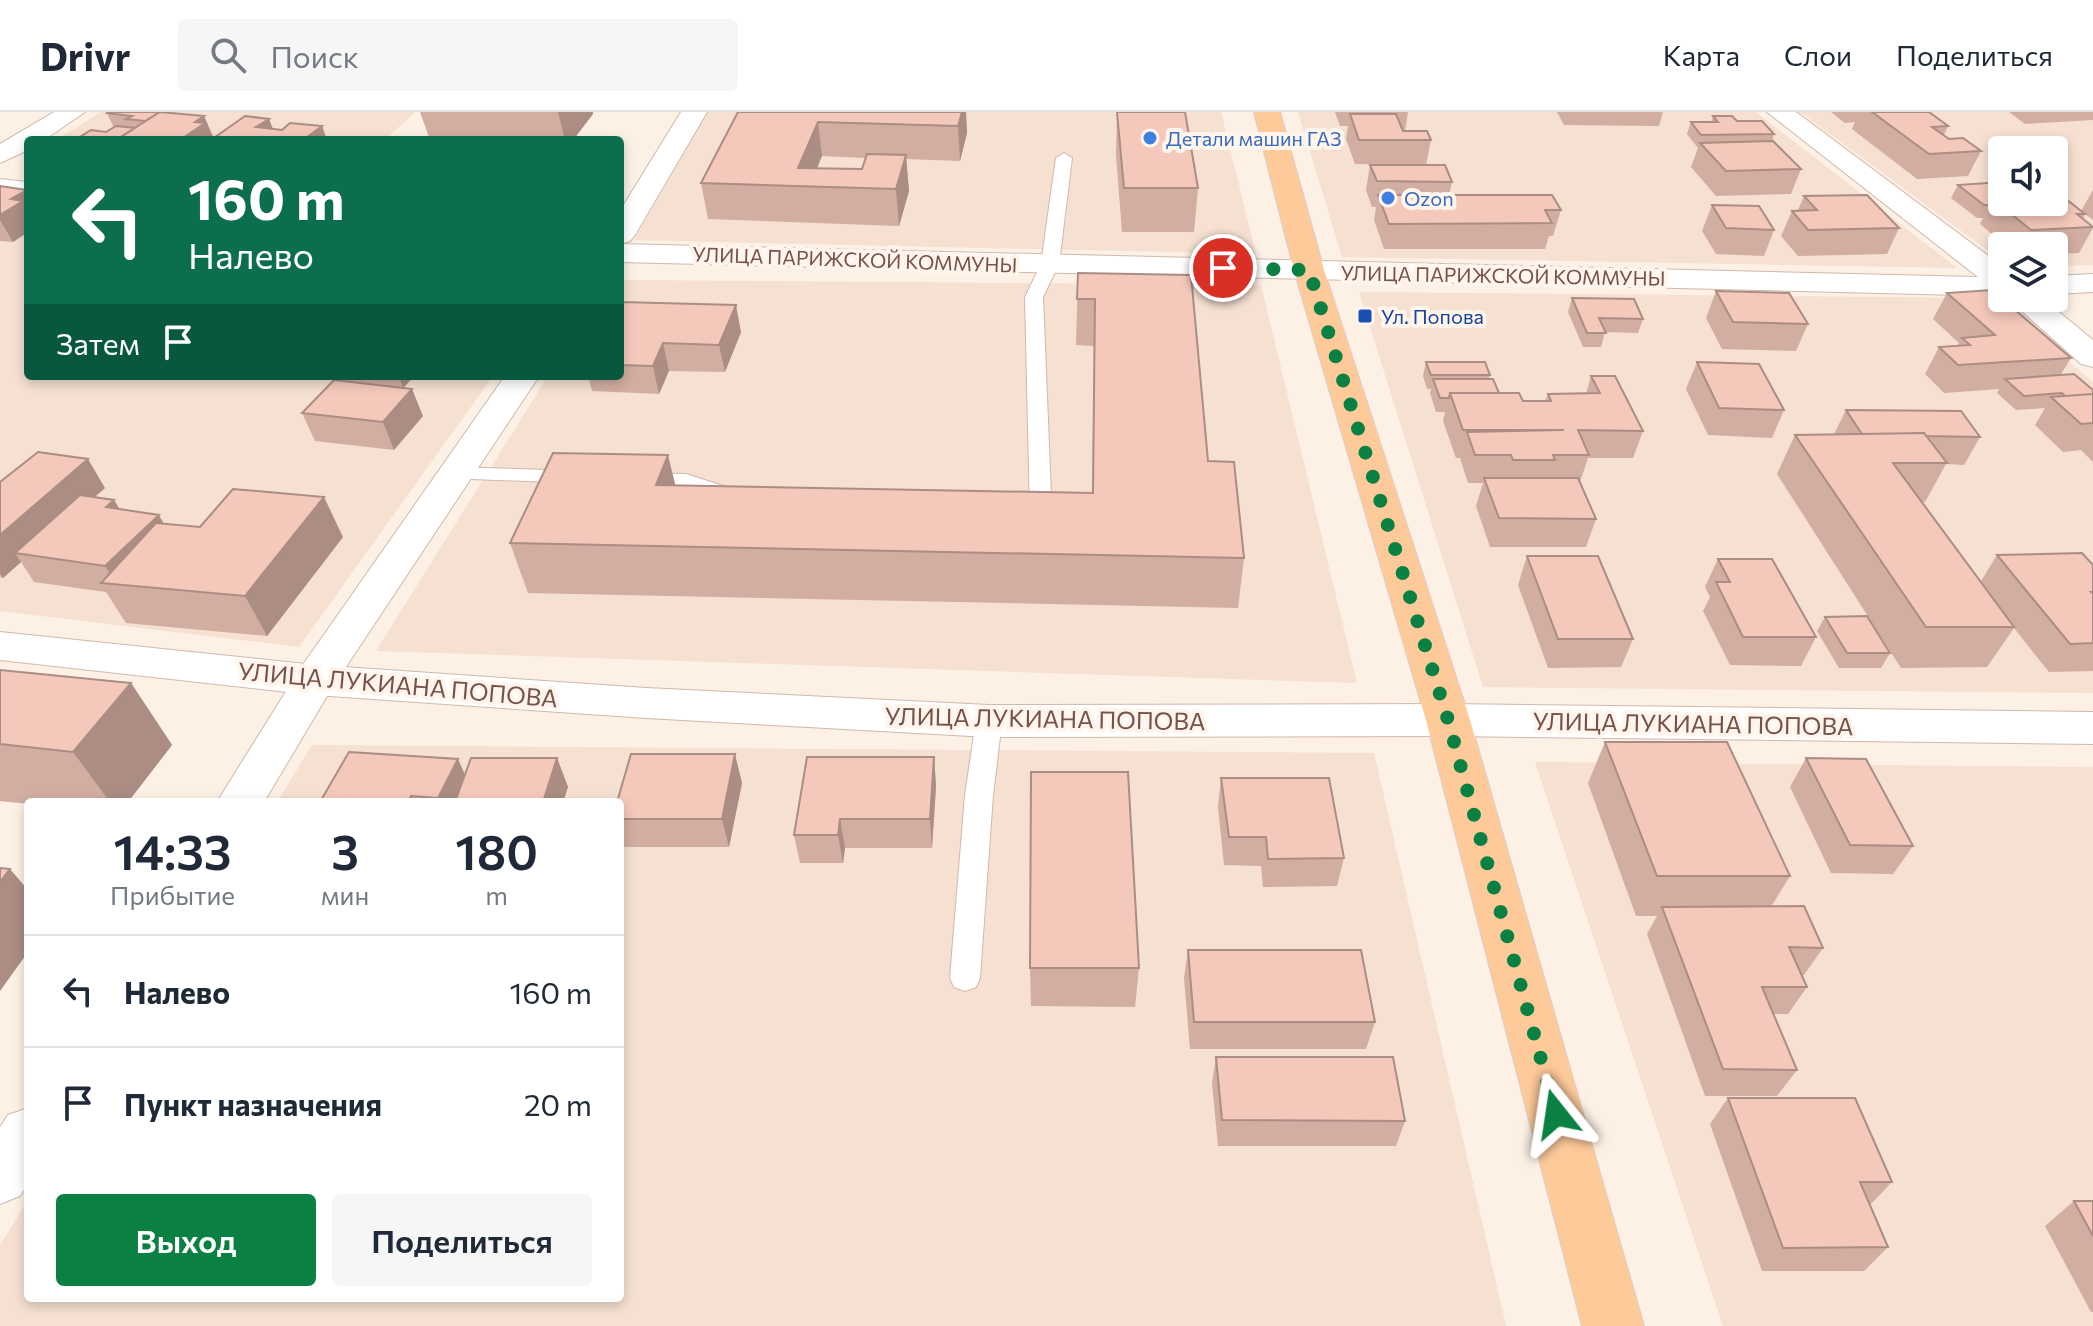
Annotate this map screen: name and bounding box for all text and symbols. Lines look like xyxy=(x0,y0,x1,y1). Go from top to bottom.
search box xyxy=(178,19,738,91)
text: Drivr xyxy=(40,32,130,79)
icon: search xyxy=(206,33,250,77)
text: Поиск xyxy=(270,37,359,74)
text: Карта xyxy=(1663,38,1740,72)
text: Слои xyxy=(1784,38,1852,72)
text: Поделиться xyxy=(1896,38,2053,72)
place label: Детали машин ГАЗ xyxy=(1166,126,1342,150)
marker: Детали машин ГАЗ xyxy=(1141,129,1159,147)
map controls xyxy=(1988,136,2068,312)
button: sound xyxy=(1988,136,2068,216)
text: 160 m xyxy=(188,163,345,232)
icon: left xyxy=(56,168,160,272)
place label: Ozon xyxy=(1404,186,1454,210)
marker: Ozon xyxy=(1379,189,1397,207)
text: Налево xyxy=(188,232,314,276)
button: layers xyxy=(1988,232,2068,312)
pin xyxy=(1189,234,1257,302)
street label: УЛИЦА ПАРИЖСКОЙ КОММУНЫ xyxy=(692,241,1018,277)
icon: arrive xyxy=(1201,246,1245,290)
street label: УЛИЦА ПАРИЖСКОЙ КОММУНЫ xyxy=(1340,260,1666,290)
place label: Ул. Попова xyxy=(1381,304,1484,328)
marker: Ул. Попова xyxy=(1356,307,1374,325)
icon: arrive xyxy=(156,320,200,364)
text: Затем xyxy=(56,324,140,361)
street label: УЛИЦА ЛУКИАНА ПОПОВА xyxy=(237,656,559,712)
street label: УЛИЦА ЛУКИАНА ПОПОВА xyxy=(884,701,1206,735)
street label: УЛИЦА ЛУКИАНА ПОПОВА xyxy=(1532,706,1854,740)
text: 14:33 xyxy=(113,821,232,880)
text: 3 xyxy=(331,821,359,880)
text: 180 xyxy=(455,821,538,880)
text: Прибытие xyxy=(110,879,235,910)
text: мин xyxy=(321,879,369,910)
text: m xyxy=(485,879,508,910)
icon: left xyxy=(56,969,100,1013)
text: Налево xyxy=(124,973,230,1010)
text: 160 m xyxy=(509,973,592,1010)
position arrow xyxy=(1514,1072,1598,1156)
icon: arrive xyxy=(56,1081,100,1125)
text: Пункт назначения xyxy=(124,1085,382,1122)
text: 20 m xyxy=(524,1085,592,1122)
button: Выход xyxy=(56,1194,316,1286)
button: Поделиться xyxy=(332,1194,592,1286)

